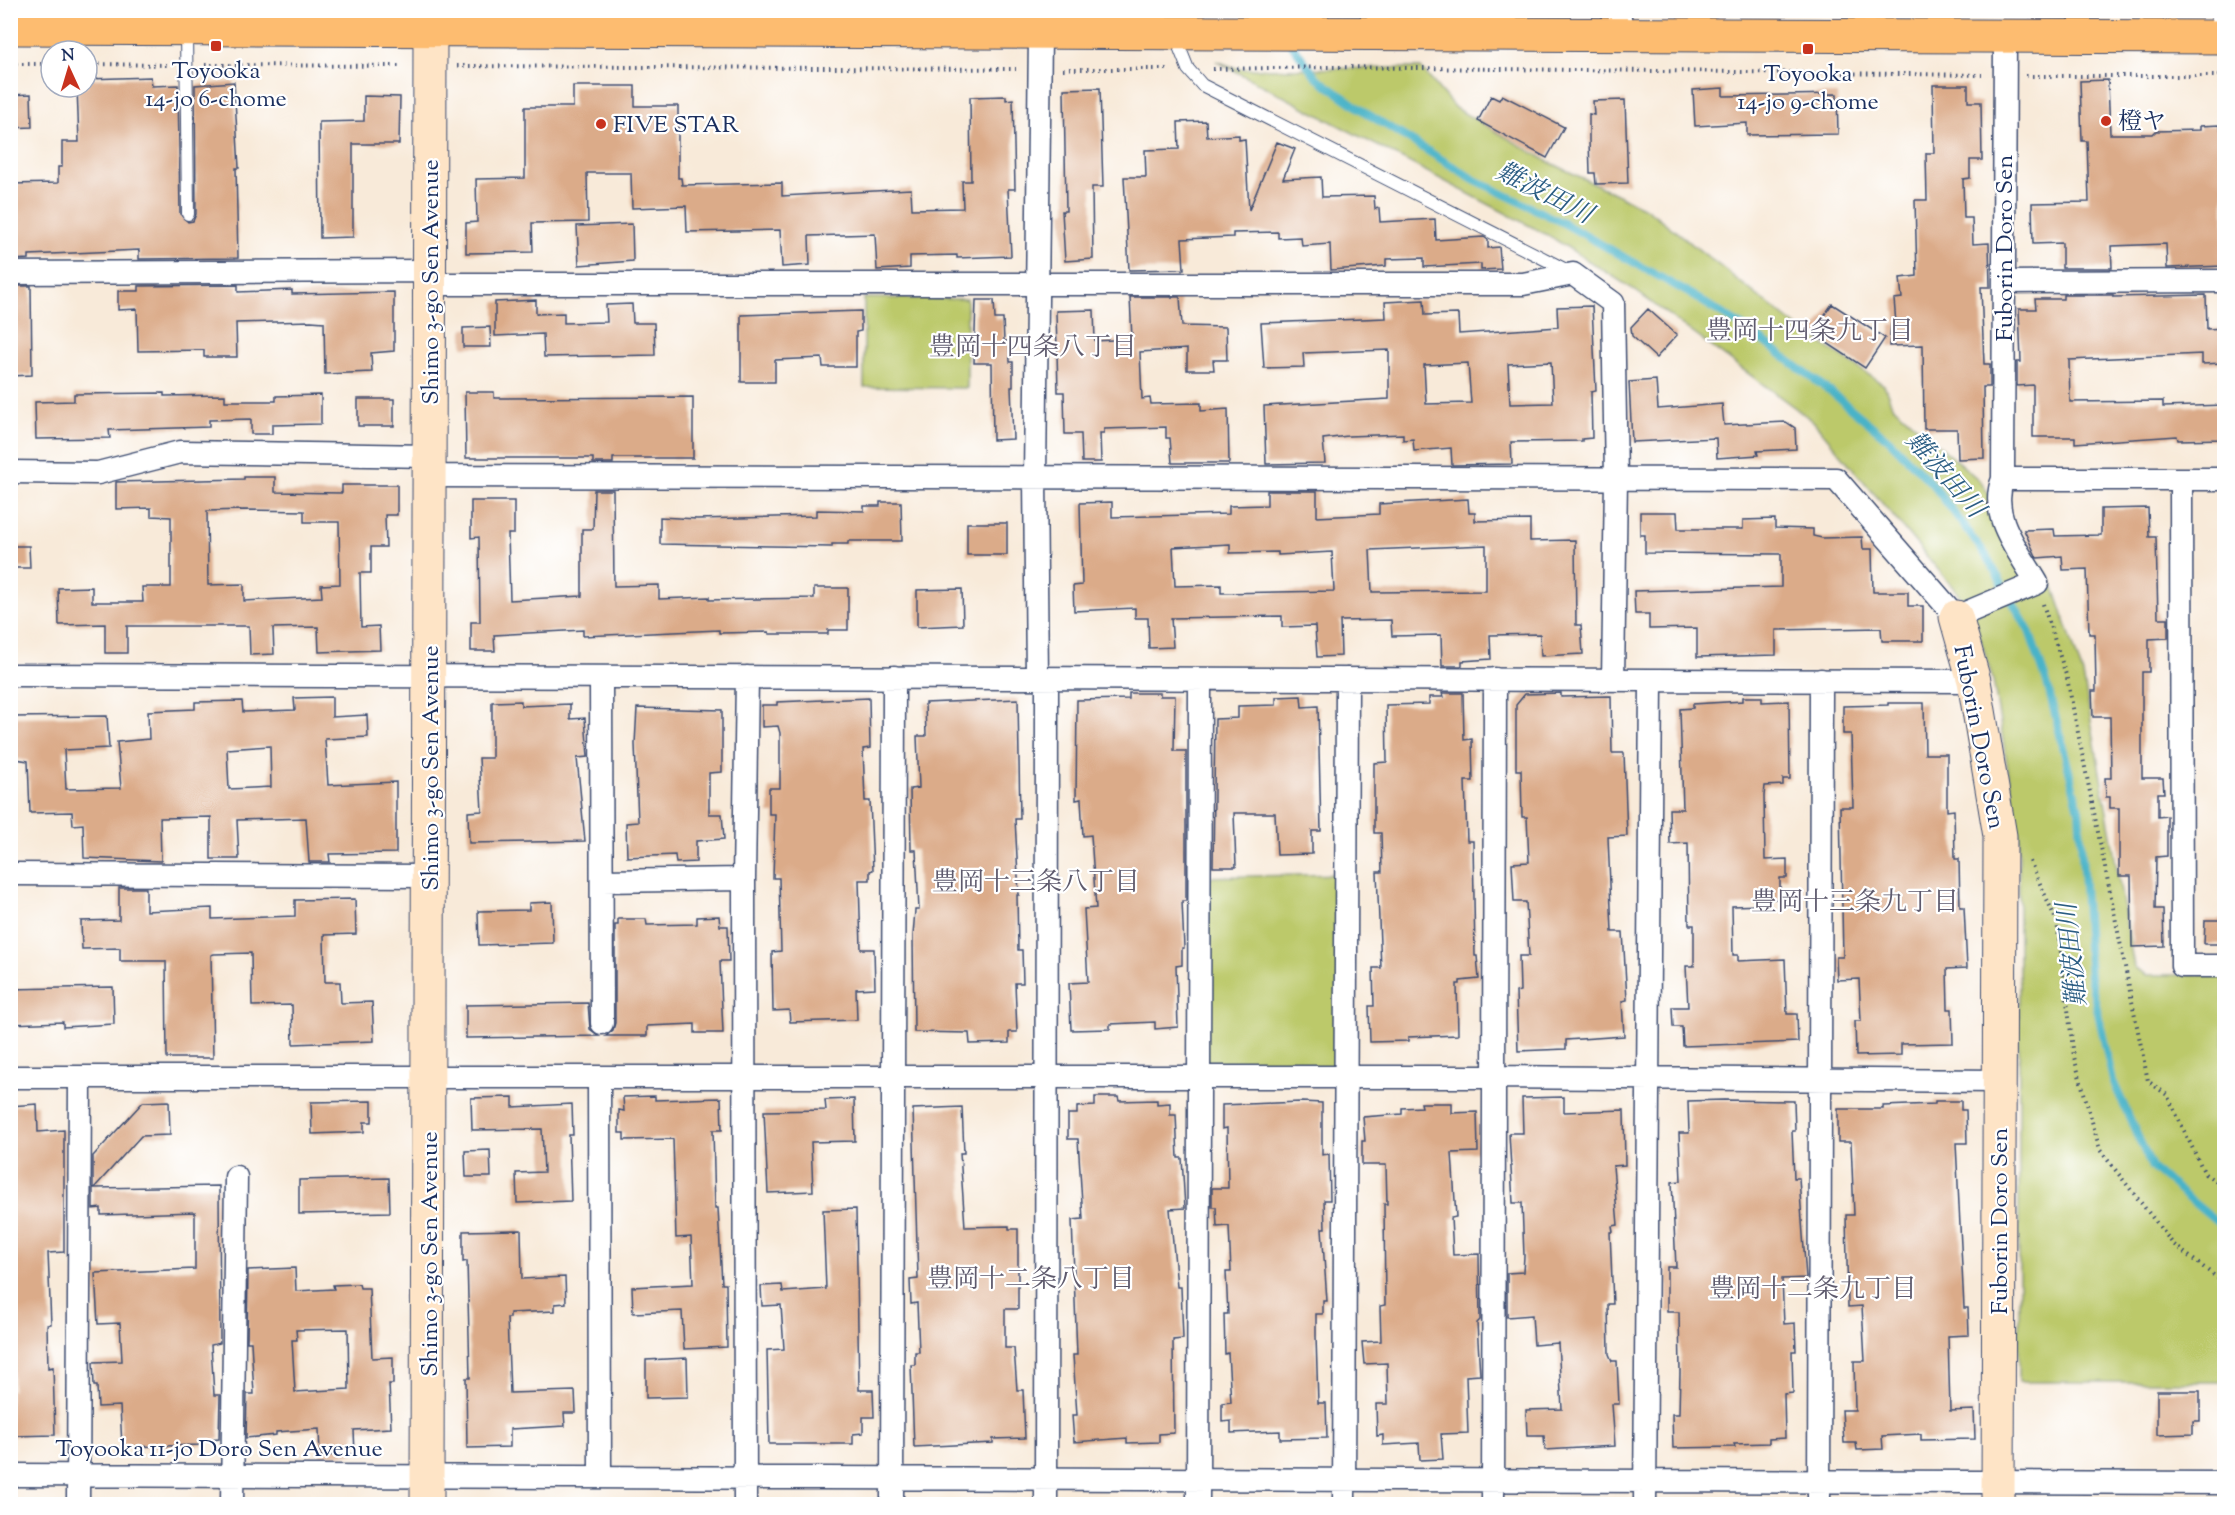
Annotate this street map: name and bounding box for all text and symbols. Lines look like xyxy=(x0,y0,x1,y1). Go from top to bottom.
north arrow xyxy=(39,39,99,99)
marker: Toyooka 14-jo 6-chome xyxy=(209,39,223,53)
marker: Toyooka 14-jo 9-chome xyxy=(1801,42,1815,56)
text: N xyxy=(61,45,76,68)
place label: Toyooka 14-jo 6-chome xyxy=(145,55,287,117)
place label: Toyooka 14-jo 9-chome xyxy=(1737,58,1879,120)
place label: 橙ヤ xyxy=(2118,106,2166,140)
place label: FIVE STAR xyxy=(613,109,740,143)
marker: 橙ヤ xyxy=(2099,114,2113,128)
marker: FIVE STAR xyxy=(594,117,608,131)
water label: 難波田川 xyxy=(1489,154,1601,236)
street label: Fuborin Doro Sen xyxy=(1989,155,2023,341)
street label: Shimo 3-go Sen Avenue xyxy=(415,159,449,405)
district label: 豊岡十四条九丁目 xyxy=(1706,314,1914,351)
district label: 豊岡十四条八丁目 xyxy=(929,330,1137,367)
water label: 難波田川 xyxy=(1896,424,1994,529)
street label: Fuborin Doro Sen xyxy=(1944,642,2013,832)
street label: Shimo 3-go Sen Avenue xyxy=(415,645,449,891)
district label: 豊岡十三条八丁目 xyxy=(932,865,1140,902)
district label: 豊岡十三条九丁目 xyxy=(1751,885,1959,922)
water label: 難波田川 xyxy=(2049,898,2097,1008)
street label: Fuborin Doro Sen xyxy=(1984,1128,2018,1314)
street label: Shimo 3-go Sen Avenue xyxy=(414,1131,448,1377)
district label: 豊岡十二条八丁目 xyxy=(927,1262,1135,1299)
district label: 豊岡十二条九丁目 xyxy=(1709,1272,1917,1309)
street label: Toyooka 11-jo Doro Sen Avenue xyxy=(55,1433,383,1467)

